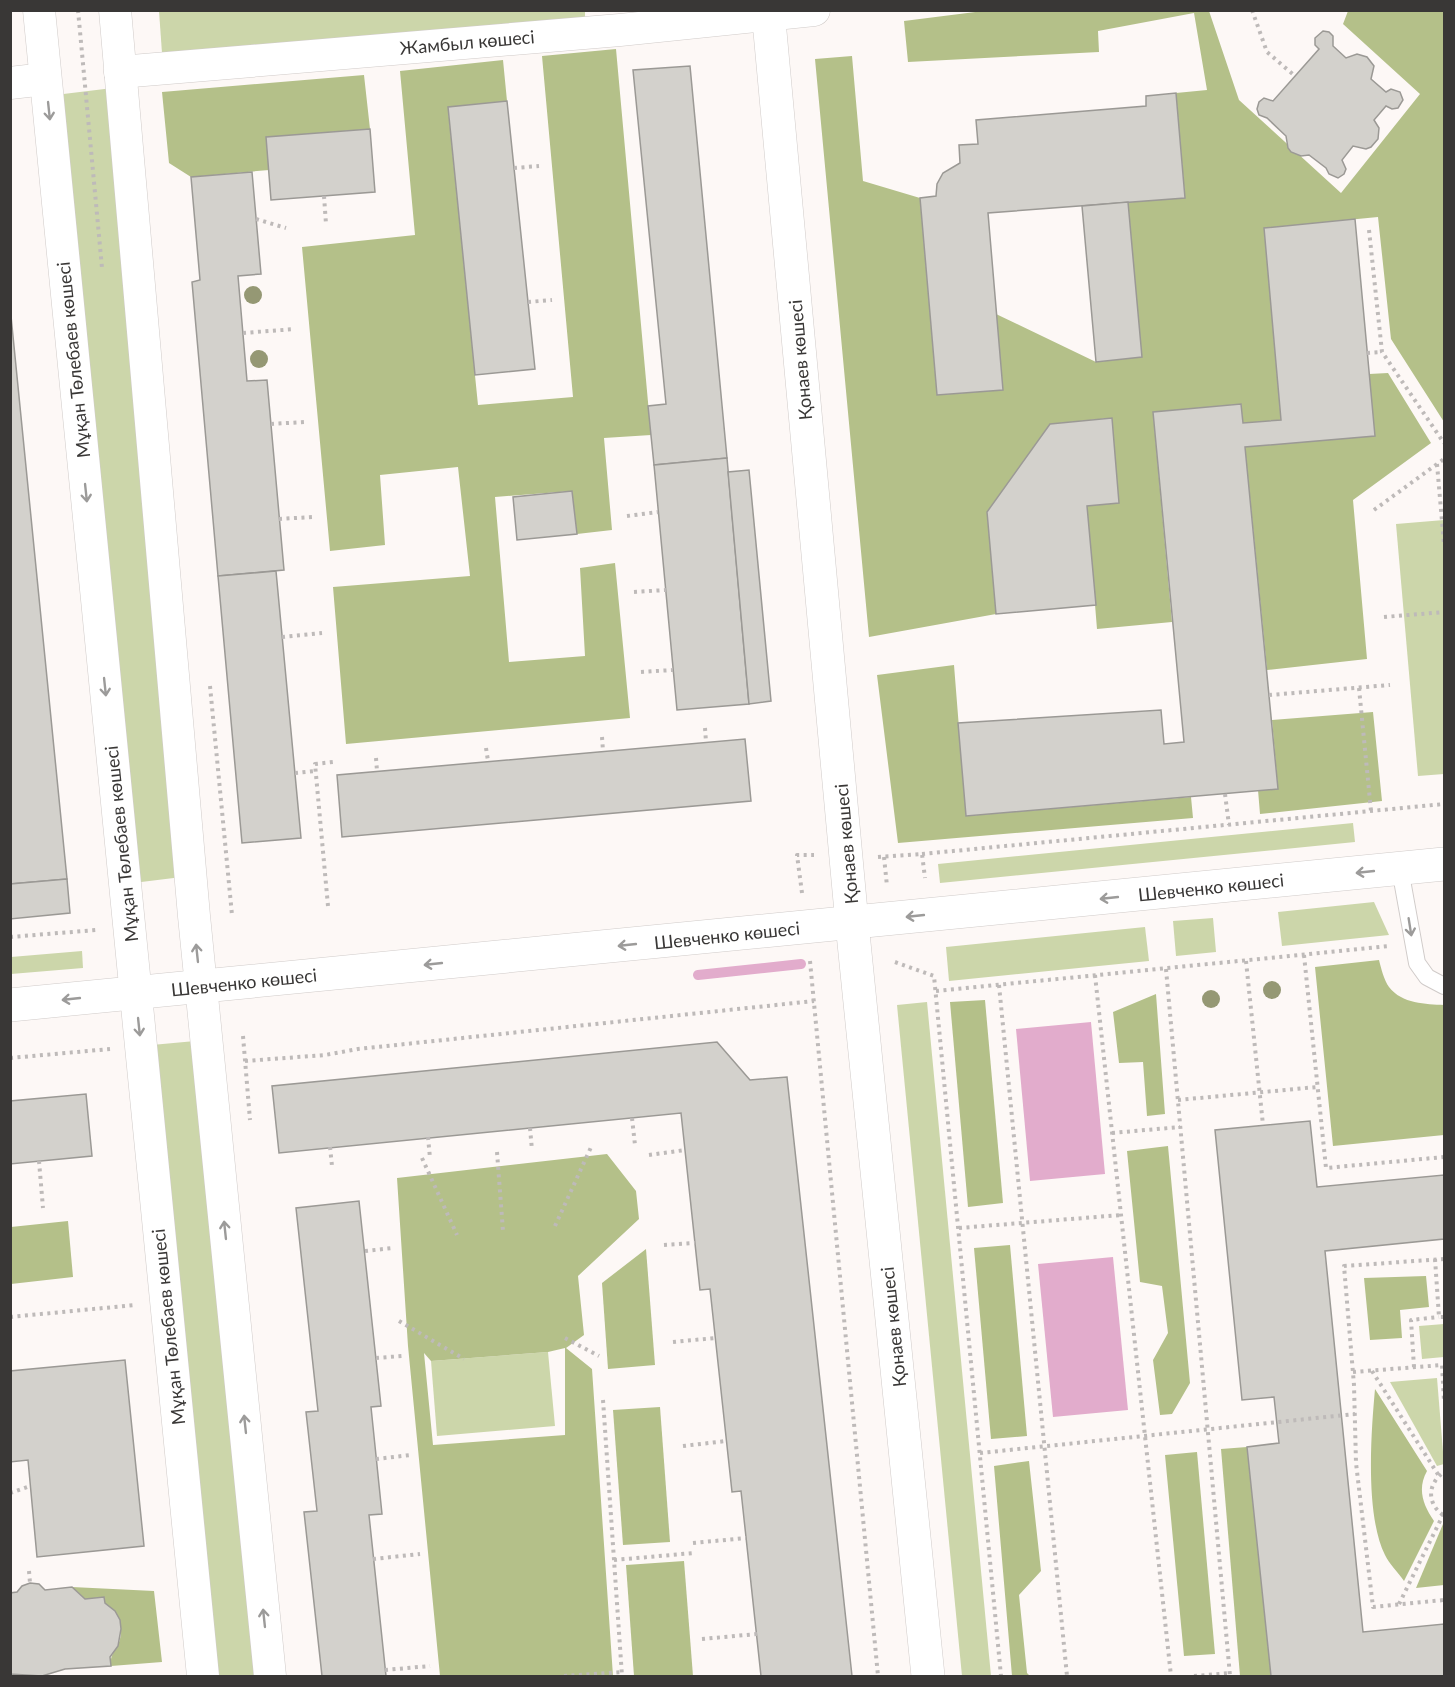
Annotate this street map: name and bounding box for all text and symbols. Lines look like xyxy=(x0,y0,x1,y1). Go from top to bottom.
street label: Жамбыл көшесі xyxy=(399,25,535,59)
one-way arrow xyxy=(44,100,55,120)
street label: Мұқан Төлебаев көшесі xyxy=(52,261,94,459)
street label: Қонаев көшесі xyxy=(784,299,816,421)
one-way arrow xyxy=(81,482,92,502)
one-way arrow xyxy=(100,676,111,696)
street label: Мұқан Төлебаев көшесі xyxy=(100,745,142,943)
street label: Қонаев көшесі xyxy=(830,783,862,905)
one-way arrow xyxy=(1356,867,1376,878)
street label: Шевченко көшесі xyxy=(1137,868,1285,906)
one-way arrow xyxy=(1099,893,1119,904)
one-way arrow xyxy=(905,911,925,922)
street label: Шевченко көшесі xyxy=(653,916,801,954)
one-way arrow xyxy=(1404,916,1415,936)
one-way arrow xyxy=(617,940,637,951)
one-way arrow xyxy=(191,943,202,963)
one-way arrow xyxy=(423,959,443,970)
street label: Шевченко көшесі xyxy=(170,963,318,1001)
one-way arrow xyxy=(62,994,82,1005)
one-way arrow xyxy=(134,1017,145,1037)
one-way arrow xyxy=(219,1221,230,1241)
street label: Мұқан Төлебаев көшесі xyxy=(147,1228,189,1426)
street label: Қонаев көшесі xyxy=(876,1266,910,1388)
one-way arrow xyxy=(239,1415,250,1435)
one-way arrow xyxy=(258,1609,269,1629)

